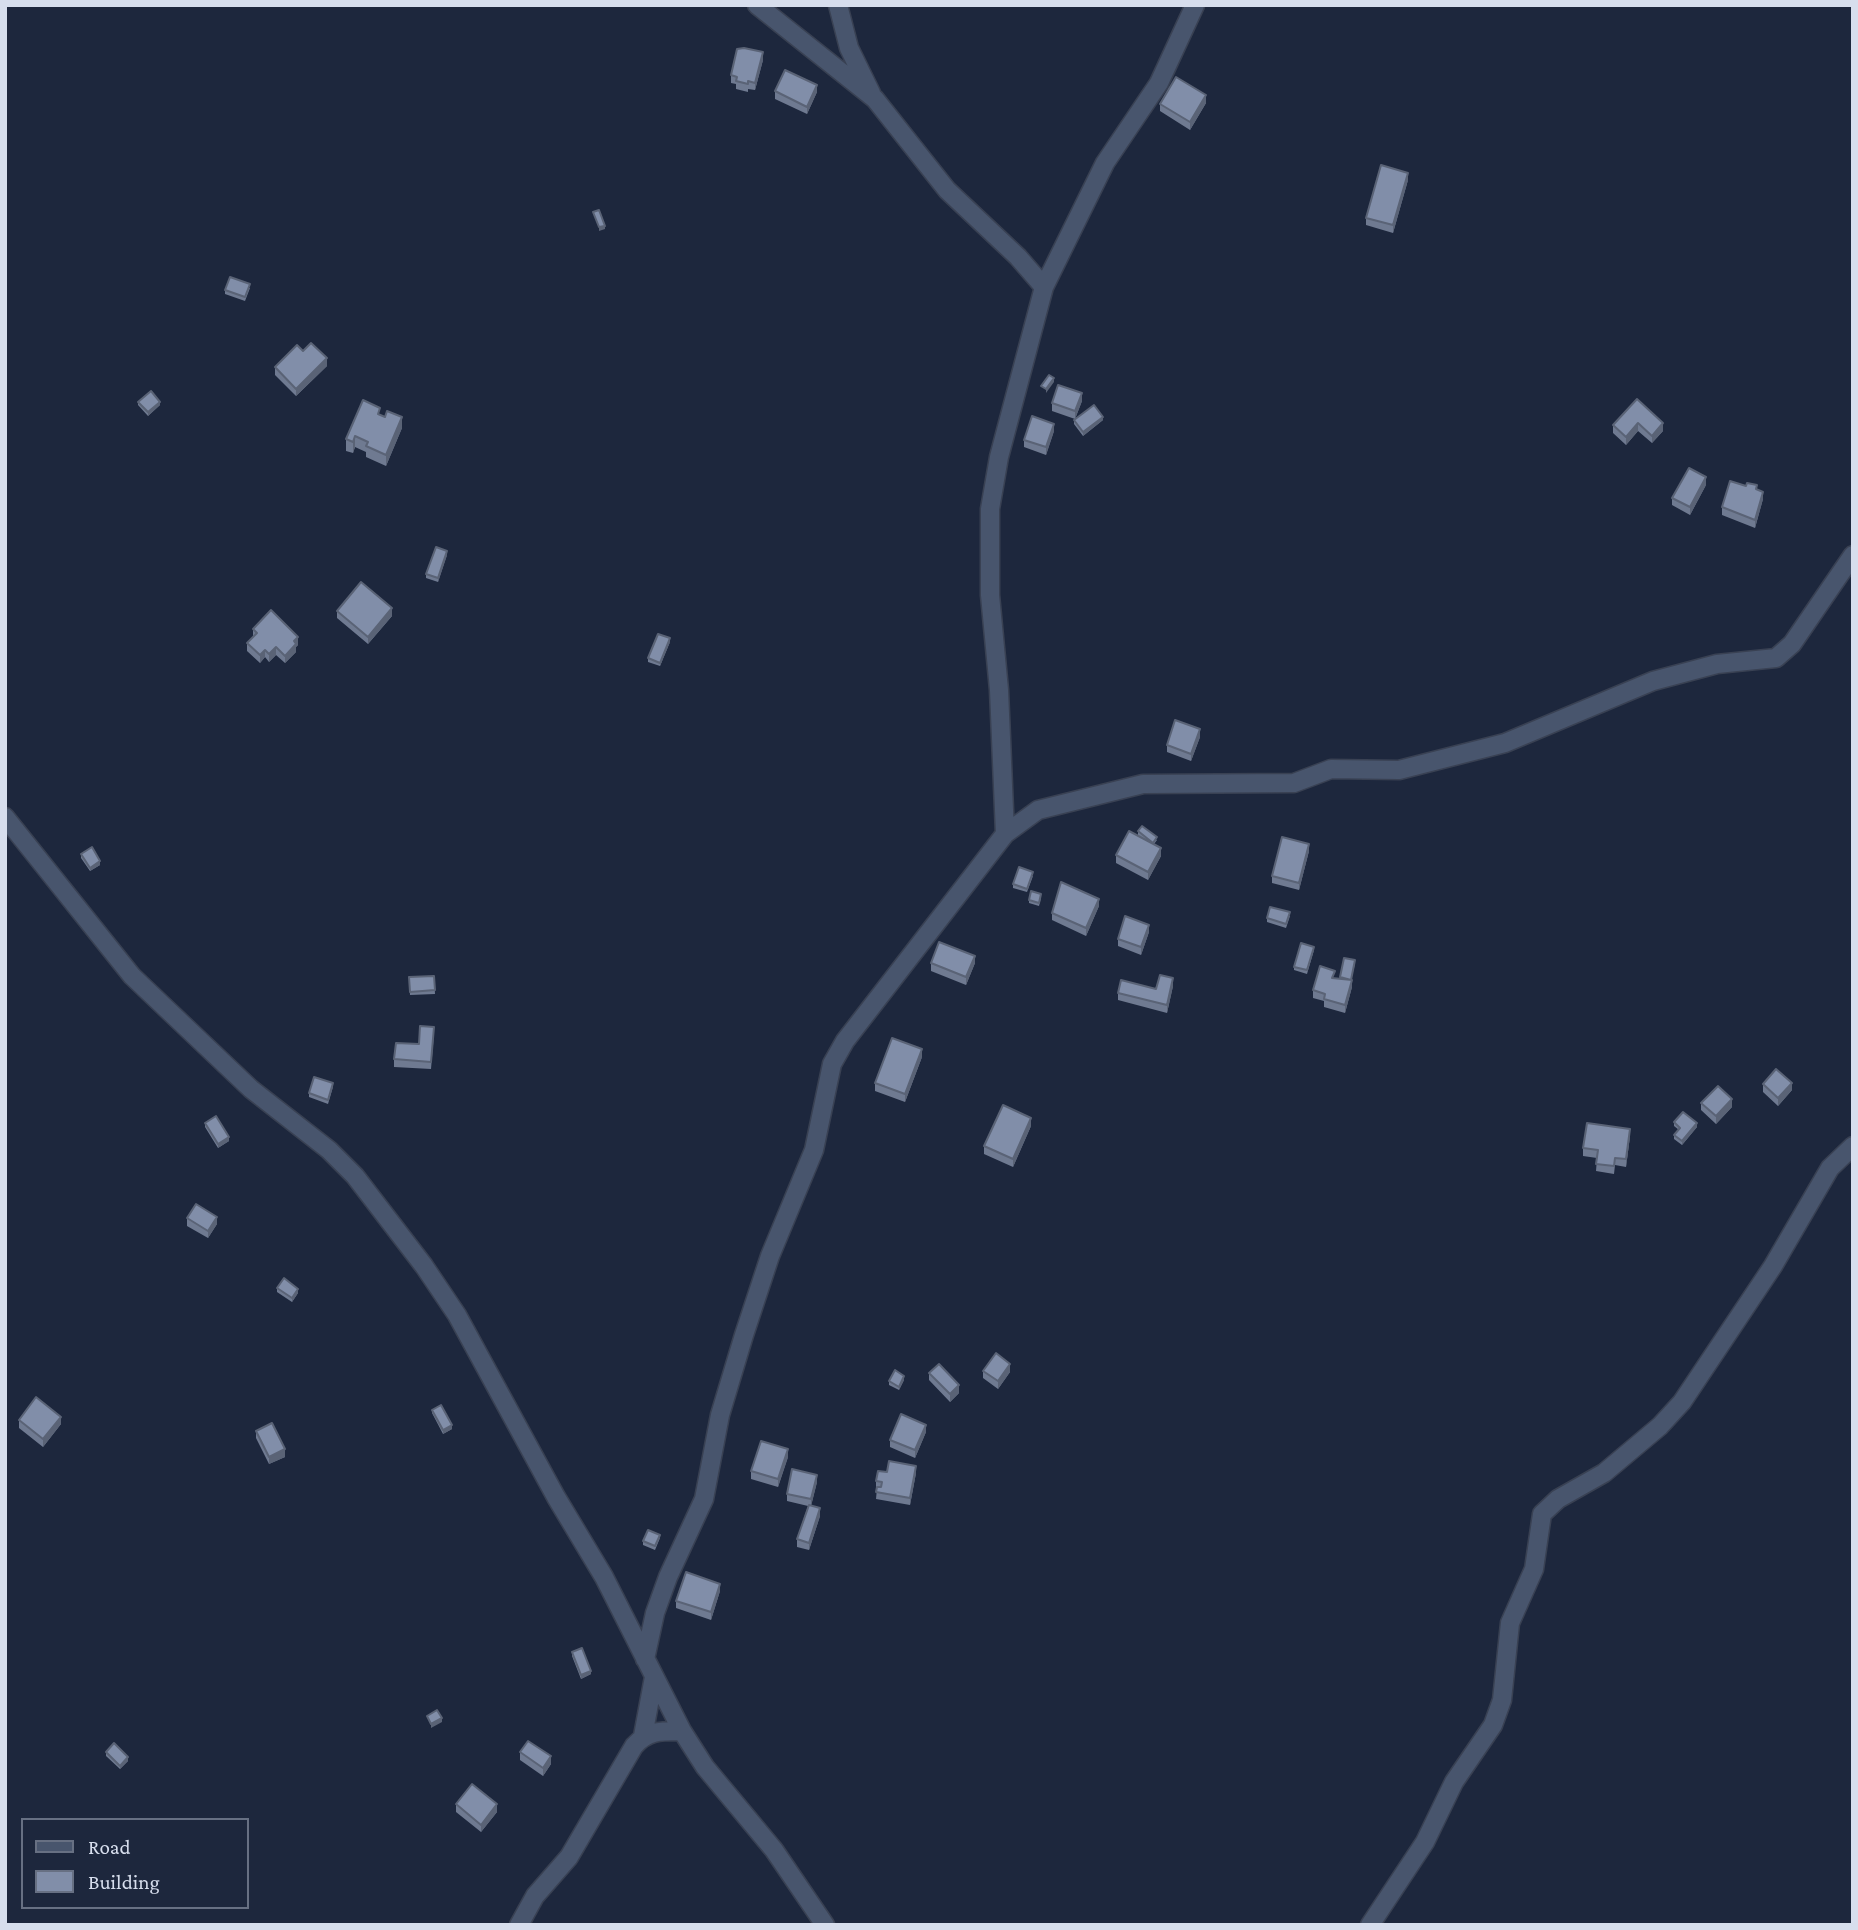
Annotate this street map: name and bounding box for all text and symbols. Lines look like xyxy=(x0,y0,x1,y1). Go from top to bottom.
legend xyxy=(21,1818,248,1909)
text: Road xyxy=(88,1835,131,1859)
text: Building xyxy=(88,1870,160,1894)

